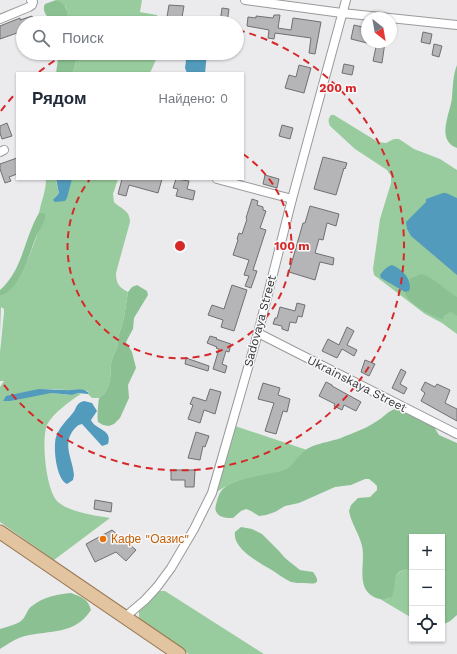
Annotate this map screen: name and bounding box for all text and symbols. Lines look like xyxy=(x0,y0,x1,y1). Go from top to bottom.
north arrow xyxy=(361,12,397,48)
search box xyxy=(16,16,244,60)
icon: search xyxy=(30,27,52,49)
text: Поиск xyxy=(62,29,104,47)
text: 200 m xyxy=(319,81,357,95)
text: Рядом xyxy=(32,88,87,108)
text: Найдено: 0 xyxy=(159,91,228,106)
centre of rings xyxy=(173,239,187,253)
text: 100 m xyxy=(274,239,310,253)
street label: Sadovaya Street xyxy=(241,274,279,368)
street label: Ukrainskaya Street xyxy=(305,353,409,415)
place label: Кафе "Оазис" xyxy=(111,532,189,546)
marker: Кафе "Оазис" xyxy=(98,534,108,544)
map controls xyxy=(409,534,445,642)
button: + xyxy=(409,534,445,570)
button: − xyxy=(409,570,445,606)
button: locate xyxy=(409,606,445,642)

